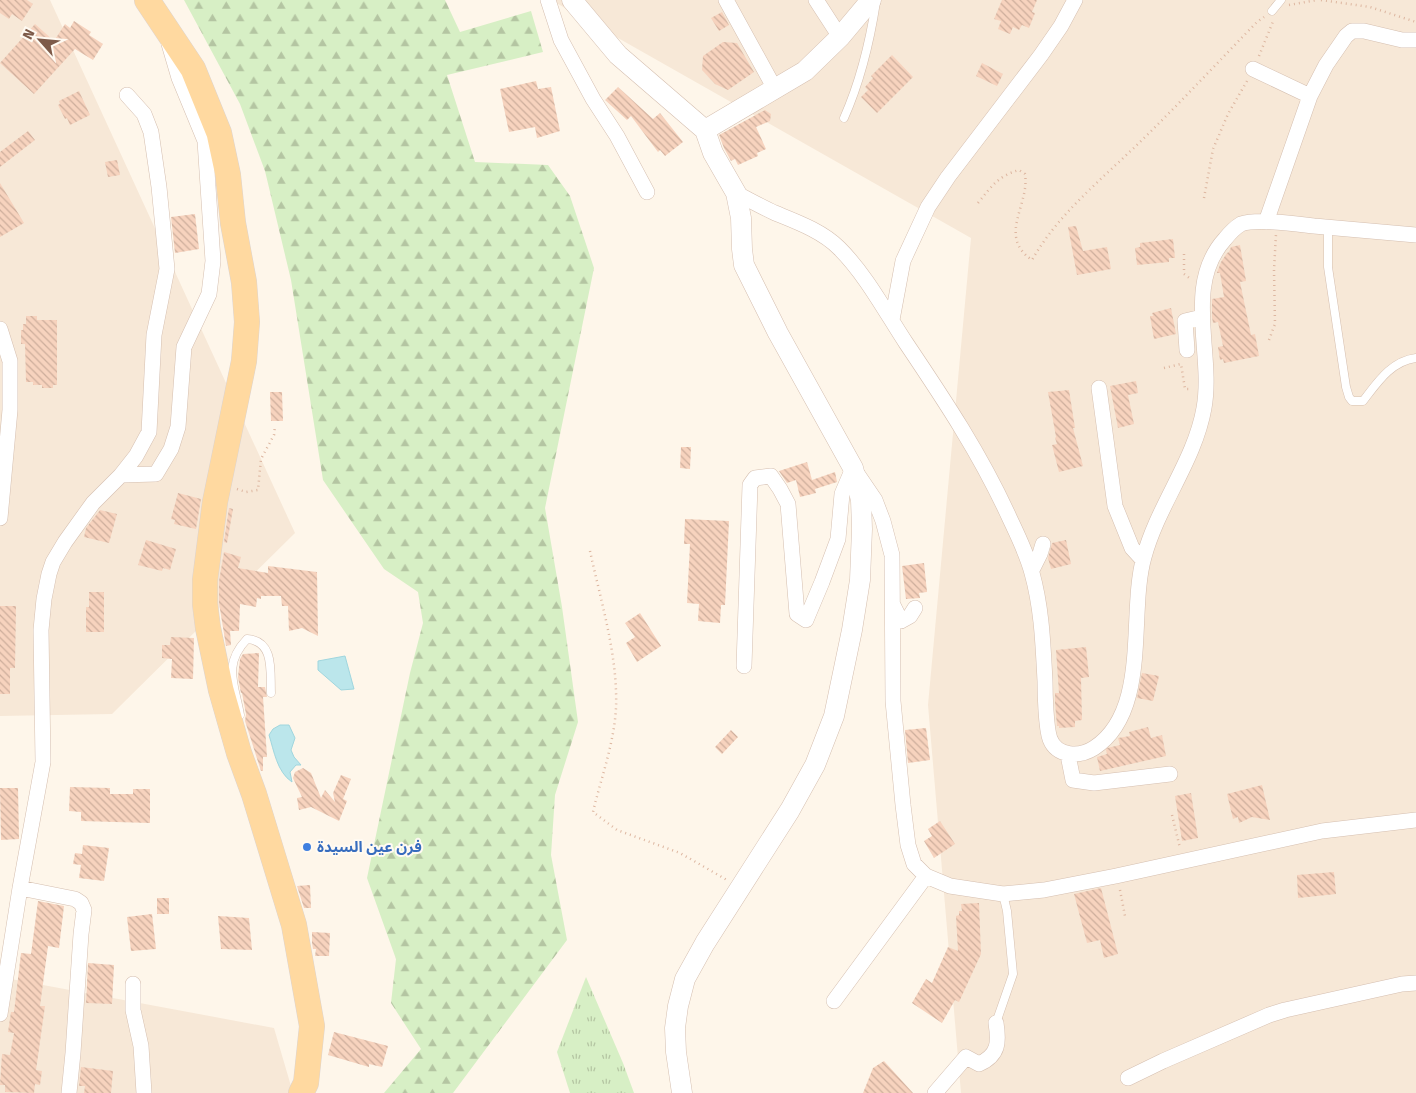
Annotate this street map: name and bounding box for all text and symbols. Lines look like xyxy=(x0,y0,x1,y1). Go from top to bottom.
north arrow xyxy=(15,15,65,65)
text: N xyxy=(19,26,39,42)
place label: فرن عين السيدة xyxy=(317,838,422,856)
marker: فرن عين السيدة xyxy=(301,841,313,853)

